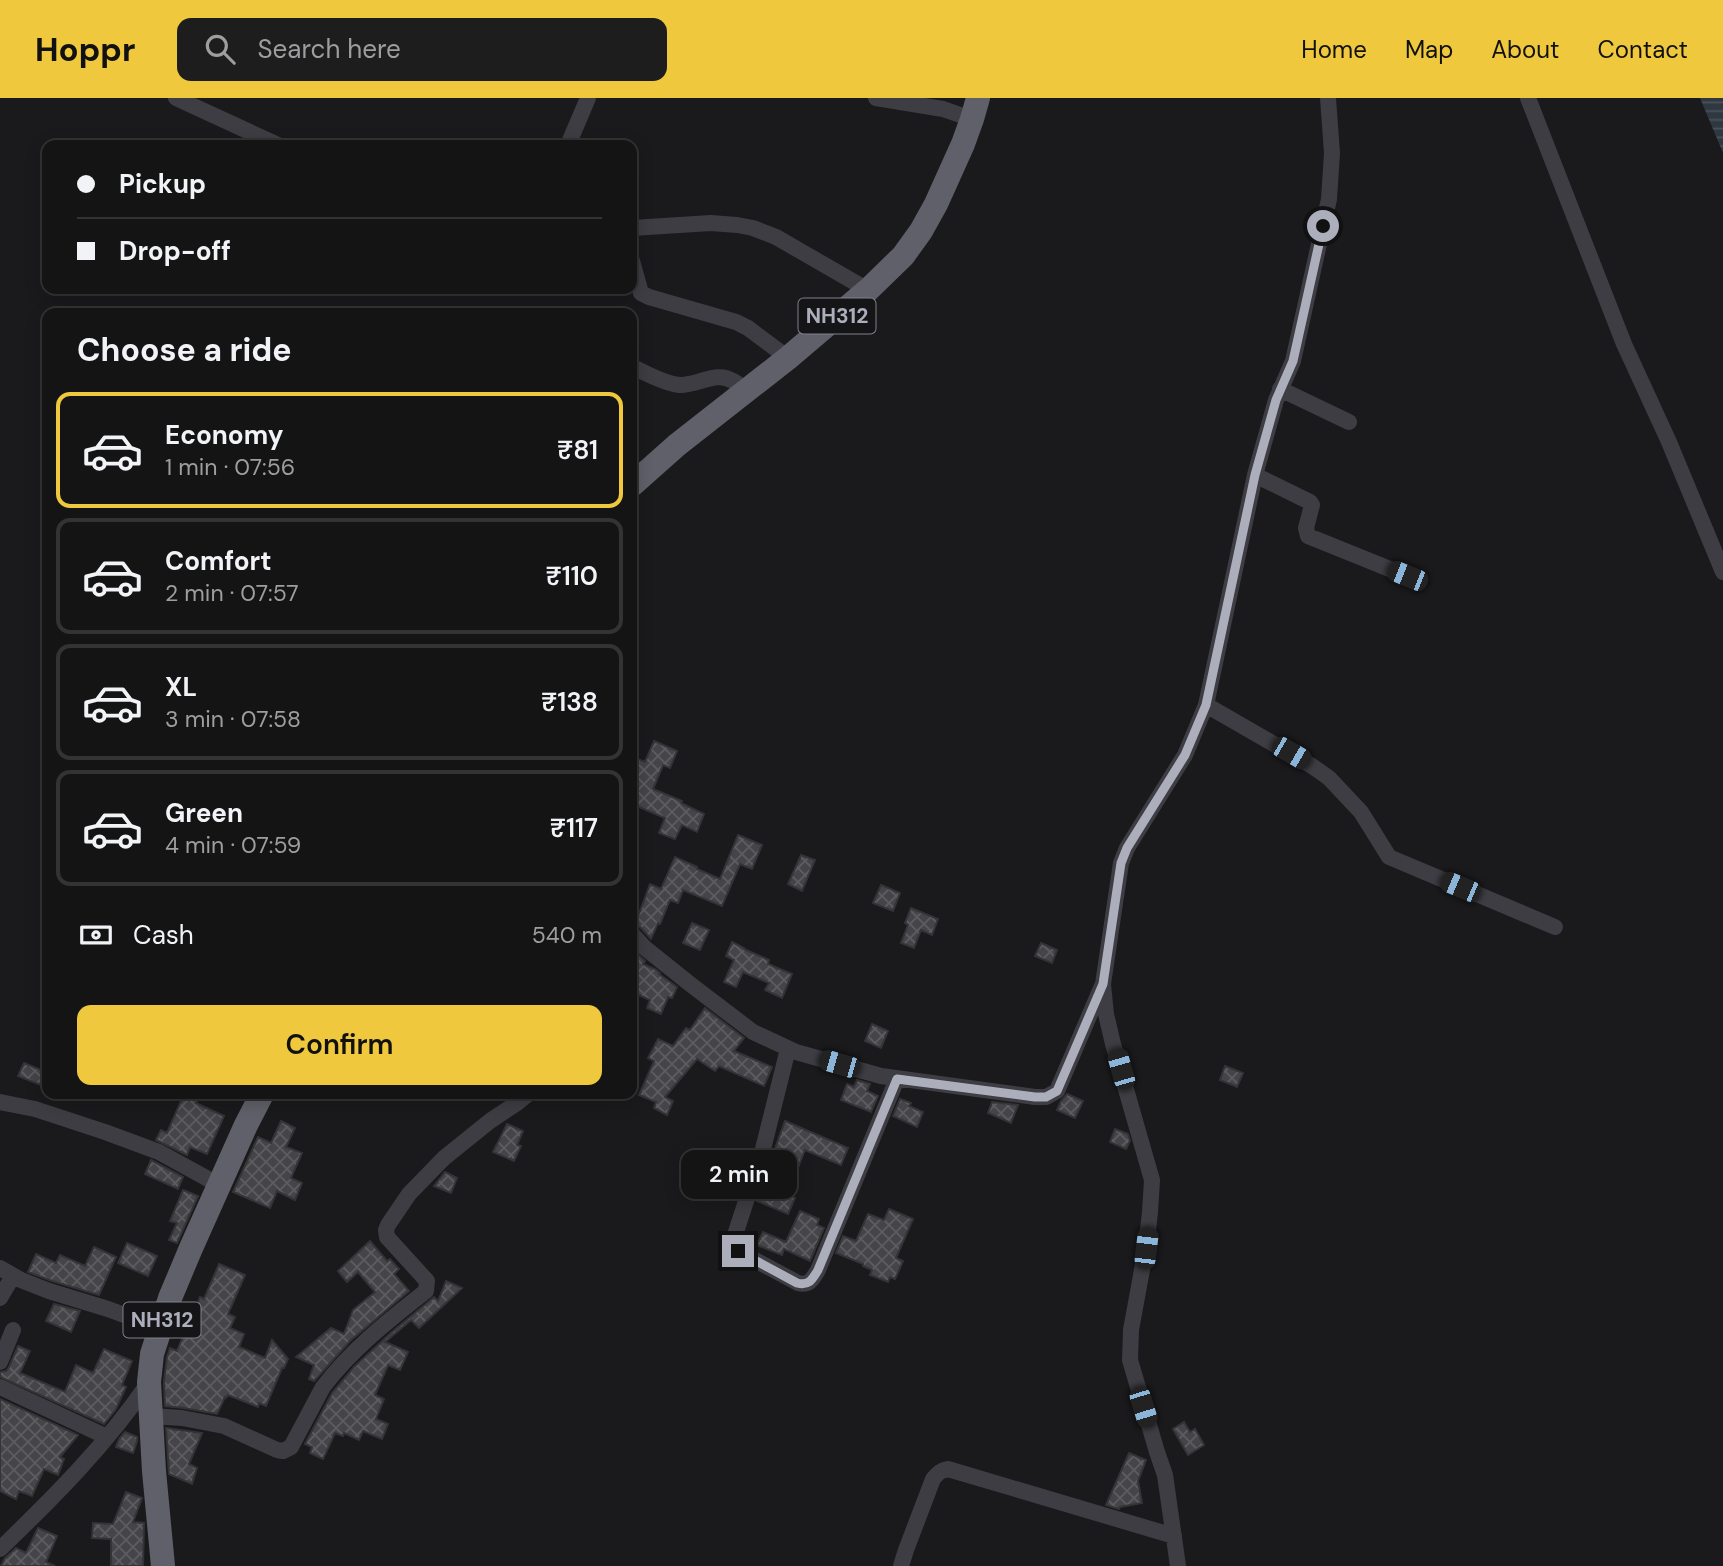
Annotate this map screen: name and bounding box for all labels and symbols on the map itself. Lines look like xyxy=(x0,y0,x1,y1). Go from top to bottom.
route start xyxy=(1307,210,1339,242)
road number: NH312 xyxy=(798,298,876,333)
car xyxy=(1384,558,1431,594)
car xyxy=(1268,733,1315,773)
car xyxy=(1437,869,1484,905)
car xyxy=(1106,1046,1137,1092)
car xyxy=(816,1048,863,1080)
callout: 2 min xyxy=(680,1150,796,1198)
car xyxy=(1134,1226,1159,1270)
route end xyxy=(722,1235,754,1267)
road number: NH312 xyxy=(124,1302,200,1338)
car xyxy=(1127,1384,1160,1430)

